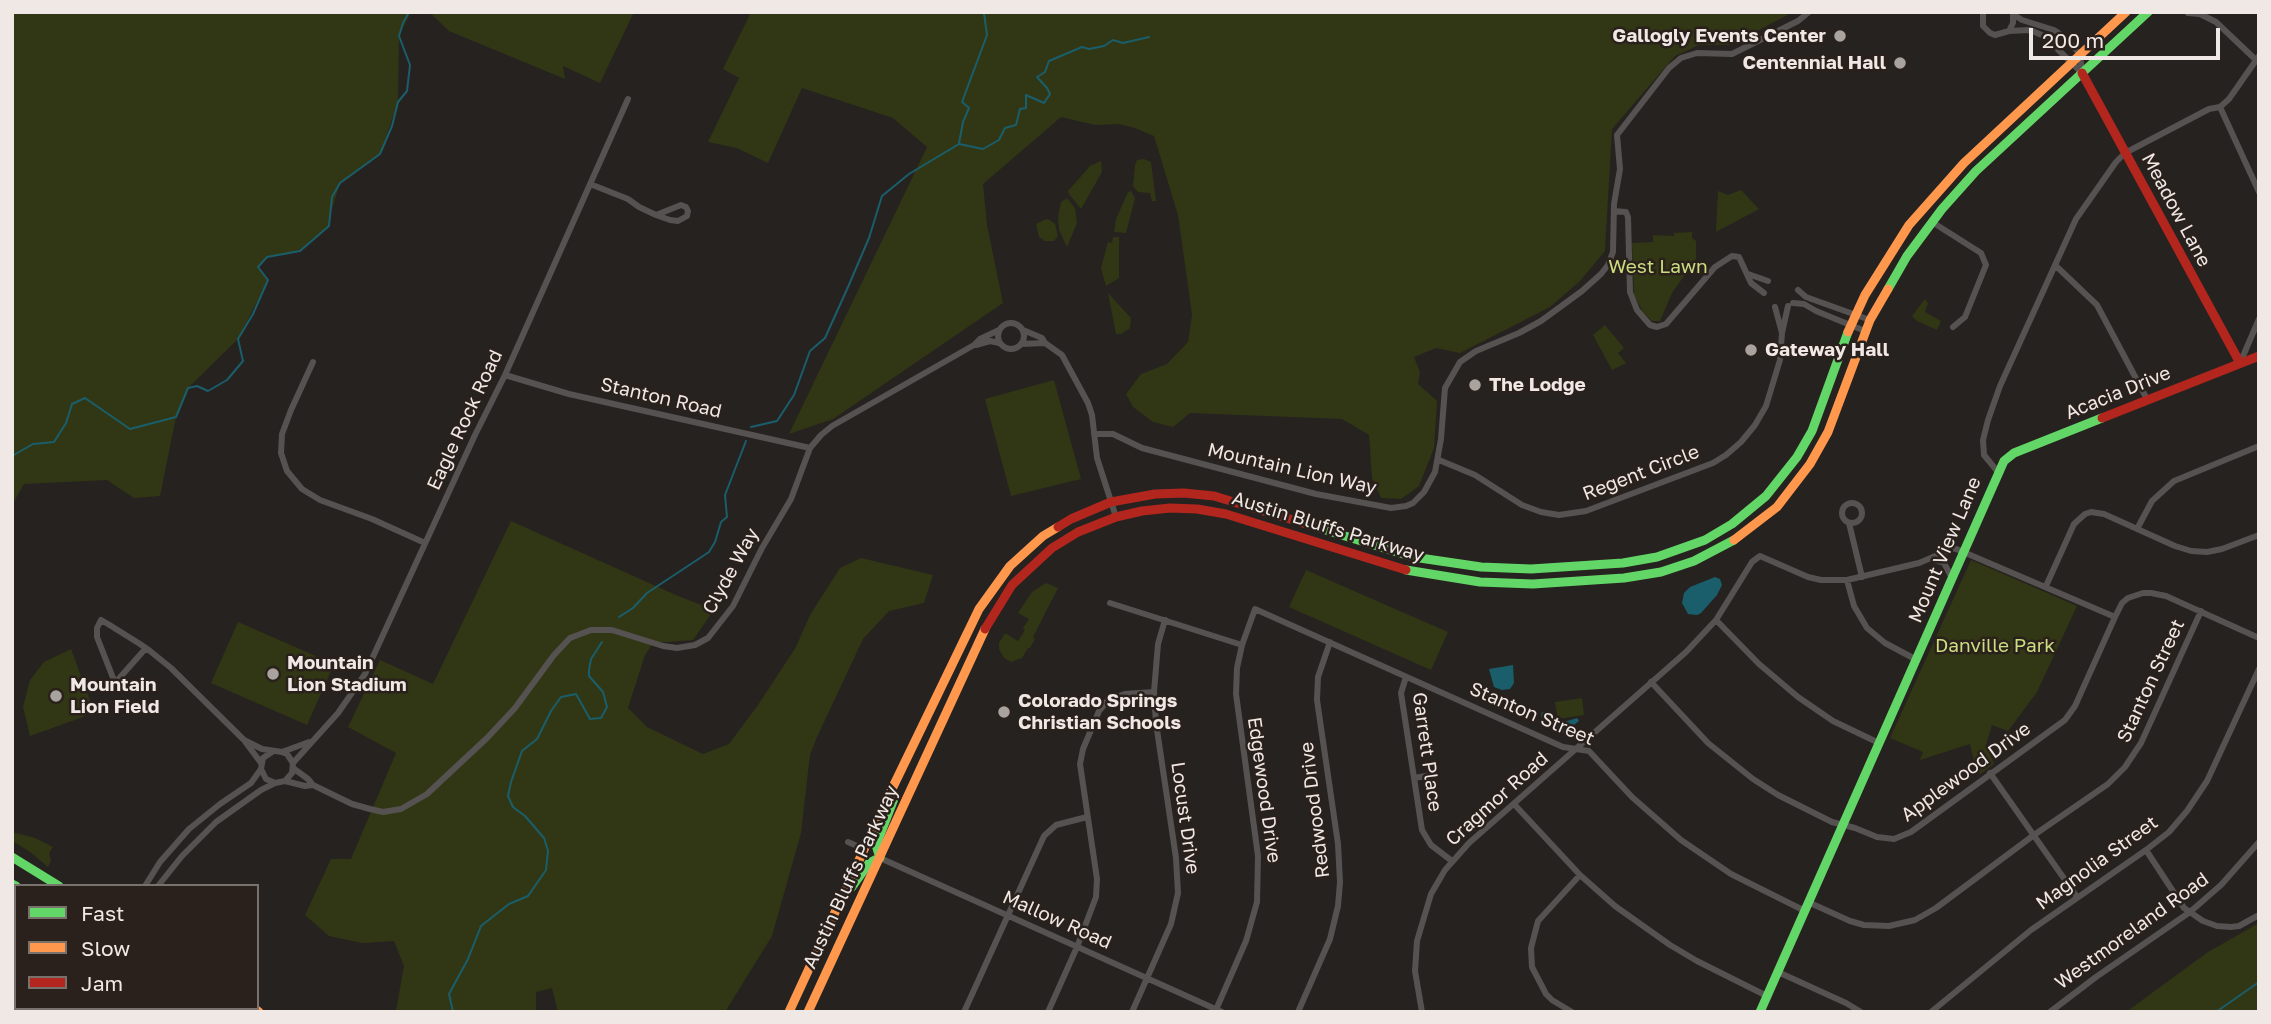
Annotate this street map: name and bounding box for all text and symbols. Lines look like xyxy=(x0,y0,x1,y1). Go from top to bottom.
scale bar xyxy=(2033,14,2224,58)
place label: Gallogly Events Center xyxy=(1612,25,1826,47)
text: 200 m xyxy=(2042,27,2104,53)
marker: Gallogly Events Center xyxy=(1832,28,1848,44)
place label: Centennial Hall xyxy=(1742,52,1886,74)
marker: Centennial Hall xyxy=(1892,55,1908,71)
street label: Meadow Lane xyxy=(2136,149,2216,271)
park label: West Lawn xyxy=(1608,256,1708,278)
place label: Gateway Hall xyxy=(1765,339,1889,361)
marker: Gateway Hall xyxy=(1743,342,1759,358)
street label: Eagle Rock Road xyxy=(423,346,507,494)
street label: Acacia Drive xyxy=(2062,362,2174,424)
street label: Stanton Road xyxy=(598,373,724,423)
place label: The Lodge xyxy=(1489,374,1586,396)
marker: The Lodge xyxy=(1467,377,1483,393)
street label: Mountain Lion Way xyxy=(1205,438,1379,500)
street label: Regent Circle xyxy=(1580,440,1702,506)
street label: Mount View Lane xyxy=(1904,474,1986,626)
street label: Austin Bluffs Parkway xyxy=(1229,487,1427,567)
street label: Clyde Way xyxy=(698,524,764,618)
street label: Stanton Street xyxy=(2113,616,2189,746)
park label: Danville Park xyxy=(1935,635,2055,657)
place label: Mountain Lion Stadium xyxy=(287,652,407,696)
marker: Mountain Lion Stadium xyxy=(265,666,281,682)
place label: Mountain Lion Field xyxy=(70,674,159,718)
street label: Stanton Street xyxy=(1466,677,1598,751)
marker: Mountain Lion Field xyxy=(48,688,64,704)
place label: Colorado Springs Christian Schools xyxy=(1018,690,1181,734)
street label: Garrett Place xyxy=(1407,691,1447,813)
marker: Colorado Springs Christian Schools xyxy=(996,704,1012,720)
street label: Edgewood Drive xyxy=(1242,716,1286,864)
street label: Applewood Drive xyxy=(1897,717,2035,827)
street label: Redwood Drive xyxy=(1295,741,1335,879)
street label: Cragmor Road xyxy=(1441,747,1553,851)
street label: Locust Drive xyxy=(1166,760,1204,876)
street label: Austin Bluffs Parkway xyxy=(798,782,904,972)
street label: Magnolia Street xyxy=(2032,811,2162,915)
street label: Westmoreland Road xyxy=(2051,868,2213,994)
legend xyxy=(14,884,259,1010)
street label: Mallow Road xyxy=(999,886,1115,954)
text: Fast xyxy=(81,900,124,926)
text: Slow xyxy=(81,935,130,961)
text: Jam xyxy=(81,970,123,996)

